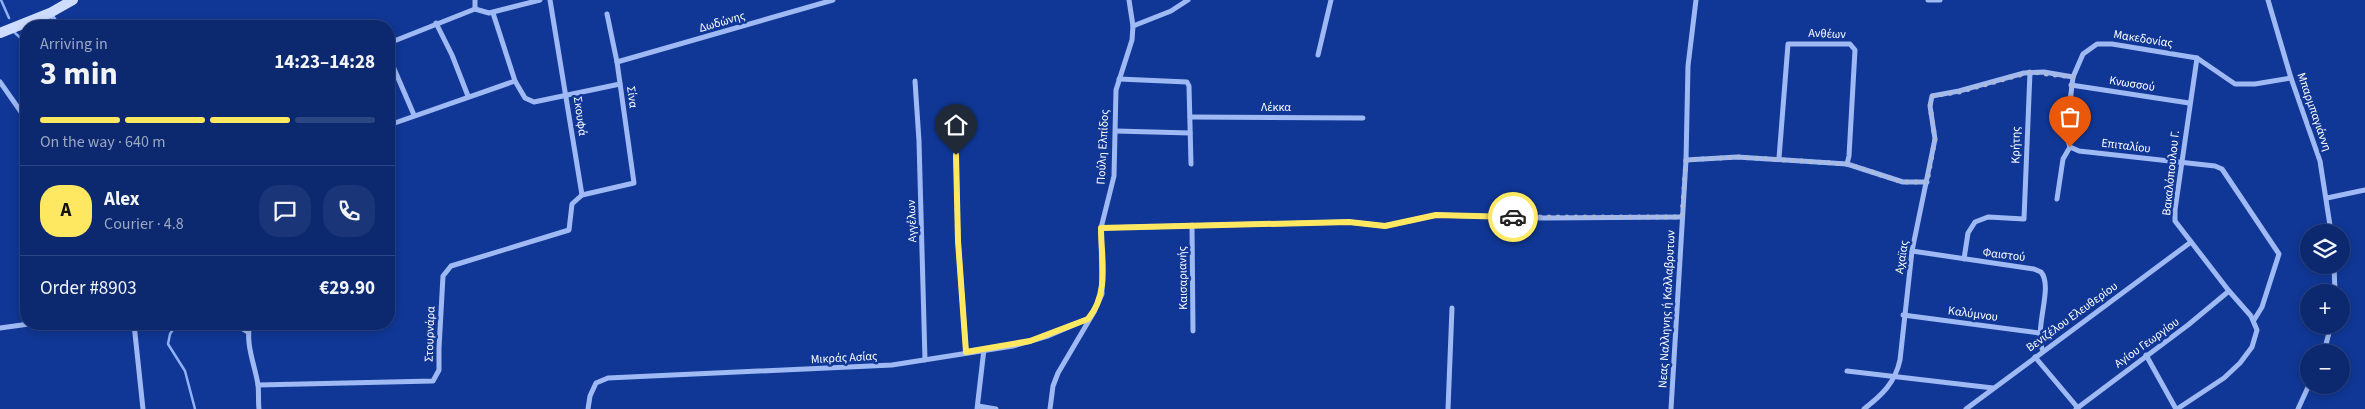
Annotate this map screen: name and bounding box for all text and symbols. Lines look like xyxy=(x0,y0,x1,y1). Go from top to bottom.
street label: Δωδώνης xyxy=(697,7,747,37)
street label: Ανθέων xyxy=(1808,25,1846,43)
street label: Μακεδονίας xyxy=(2112,26,2174,52)
text: Arriving in xyxy=(40,33,108,55)
text: 14:23–14:28 xyxy=(274,49,375,76)
text: 3 min xyxy=(40,51,118,97)
street label: Μπαρμπαγιάννη xyxy=(2293,70,2335,154)
street label: Κνωσσού xyxy=(2108,72,2156,96)
street label: Σίνα xyxy=(622,85,642,109)
street label: Σκουφά xyxy=(569,95,591,137)
pin xyxy=(2049,96,2091,147)
street label: Λέκκα xyxy=(1261,99,1291,116)
icon: bag xyxy=(2056,103,2084,131)
pin xyxy=(935,104,977,155)
street label: Πούλη Ελπίδος xyxy=(1093,109,1113,185)
icon: home xyxy=(942,111,970,139)
street label: Κρήτης xyxy=(2007,126,2025,164)
street label: Βακαλόπουλου Γ. xyxy=(2158,129,2184,217)
text: On the way · 640 m xyxy=(40,131,165,153)
street label: Επιταλίου xyxy=(2100,135,2152,157)
button: chat xyxy=(259,185,311,237)
button: phone xyxy=(323,185,375,237)
text: Alex xyxy=(104,186,140,213)
courier xyxy=(1488,192,1538,242)
text: A xyxy=(61,197,71,224)
street label: Αγγέλων xyxy=(903,199,921,243)
icon: car xyxy=(1499,203,1527,231)
text: Courier · 4.8 xyxy=(104,213,184,235)
map controls xyxy=(2300,224,2350,394)
button: layers xyxy=(2300,224,2350,274)
street label: Νεας Nαλληνης ή Καλλαβρυτων xyxy=(1654,229,1680,388)
street label: Αχαϊας xyxy=(1891,239,1913,275)
street label: Φαιστού xyxy=(1982,244,2026,266)
street label: Καισαριανής xyxy=(1174,246,1192,310)
text: Order #8903 xyxy=(40,275,137,302)
text: €29.90 xyxy=(319,275,375,302)
street label: Βενιζέλου Ελευθερίου xyxy=(2023,278,2121,356)
button: + xyxy=(2300,284,2350,334)
street label: Καλύμνου xyxy=(1947,302,1999,326)
street label: Στουρνάρα xyxy=(421,306,439,362)
street label: Αγίου Γεωργίου xyxy=(2111,314,2183,372)
button: − xyxy=(2300,344,2350,394)
street label: Μικράς Ασίας xyxy=(810,348,878,368)

